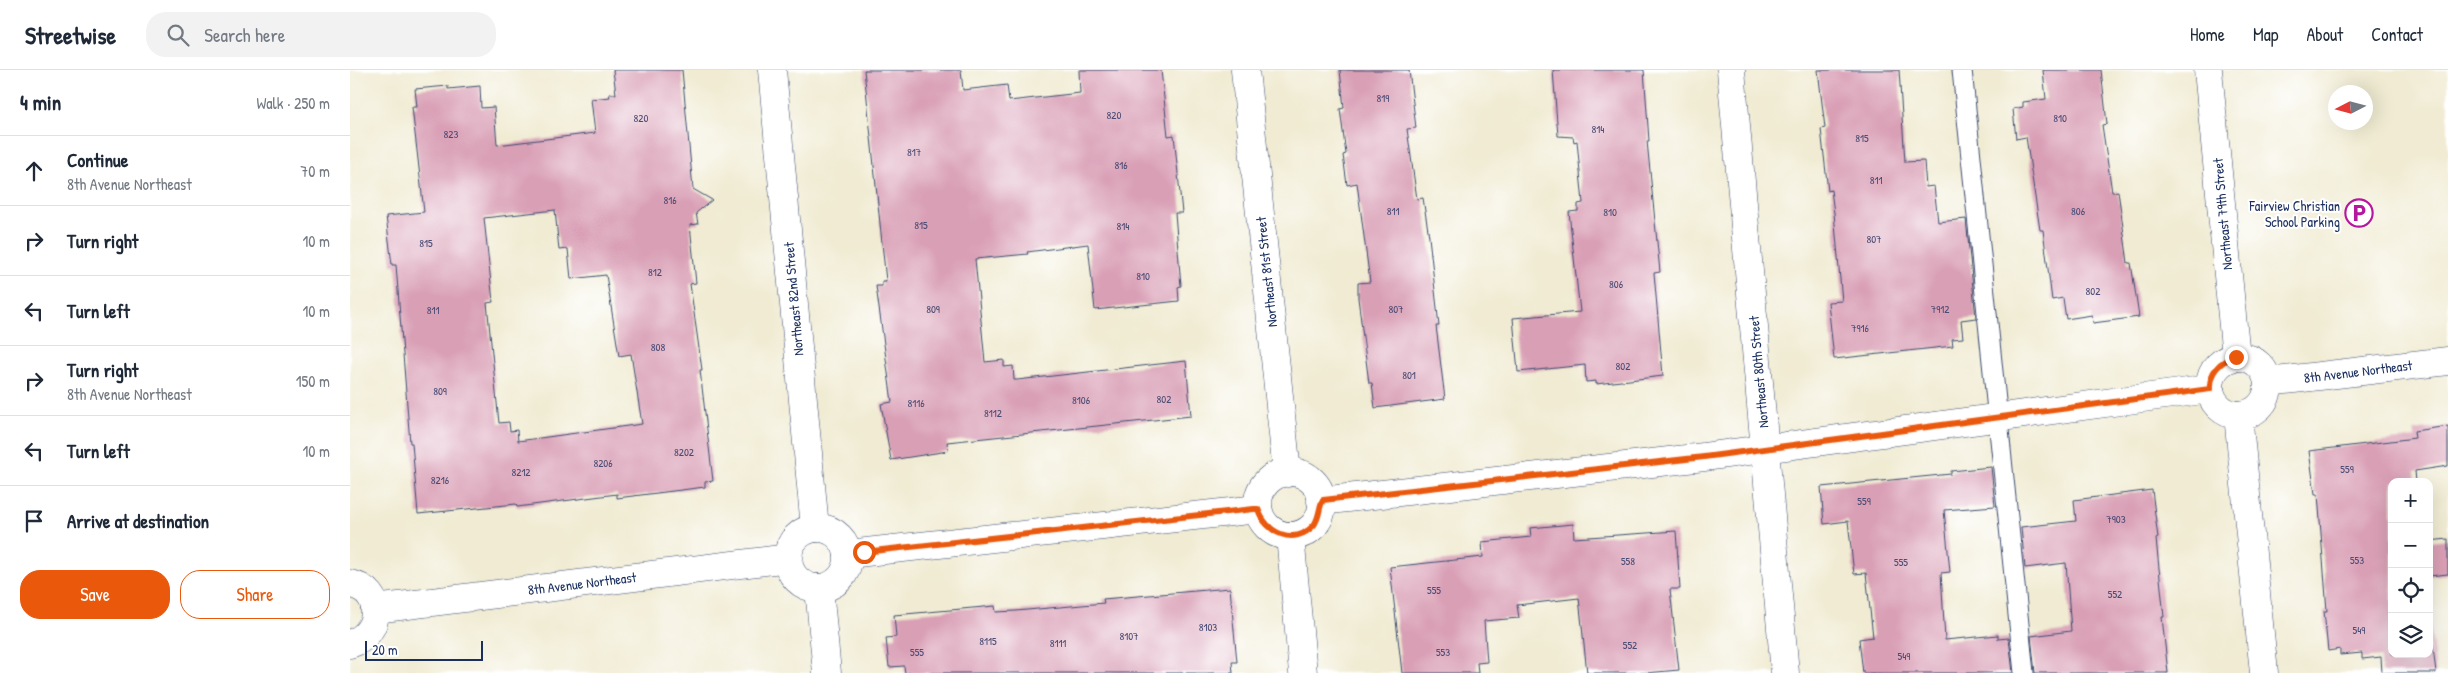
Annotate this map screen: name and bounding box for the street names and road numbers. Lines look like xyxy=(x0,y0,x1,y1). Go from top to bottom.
street label: Northeast 79th Street xyxy=(2208,157,2236,271)
street label: Northeast 81st Street xyxy=(1251,216,1281,328)
street label: Northeast 82nd Street xyxy=(779,241,807,357)
street label: Northeast 80th Street xyxy=(1744,315,1772,429)
street label: 8th Avenue Northeast xyxy=(2303,355,2413,387)
street label: 8th Avenue Northeast xyxy=(527,567,637,599)

